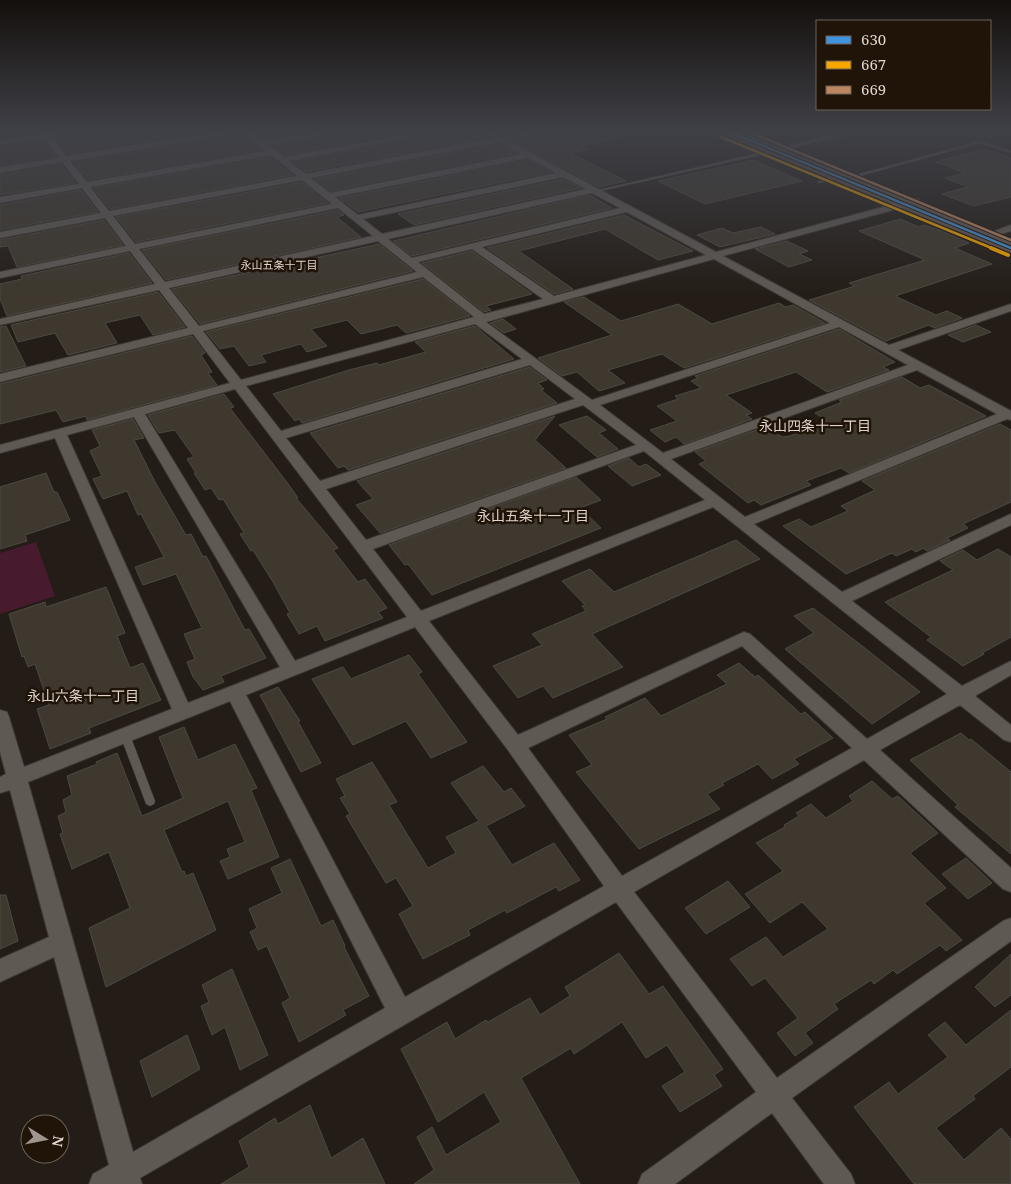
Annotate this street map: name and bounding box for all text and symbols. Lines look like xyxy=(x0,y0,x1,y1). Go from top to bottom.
legend xyxy=(816,20,991,110)
text: 630 xyxy=(861,29,886,49)
text: 667 xyxy=(861,54,886,74)
text: 669 xyxy=(861,79,886,99)
district label: 永山五条十丁目 xyxy=(241,257,318,272)
district label: 永山四条十一丁目 xyxy=(759,416,871,435)
district label: 永山五条十一丁目 xyxy=(477,506,589,525)
district label: 永山六条十一丁目 xyxy=(27,686,139,705)
north arrow xyxy=(20,1114,70,1164)
text: N xyxy=(48,1134,69,1148)

